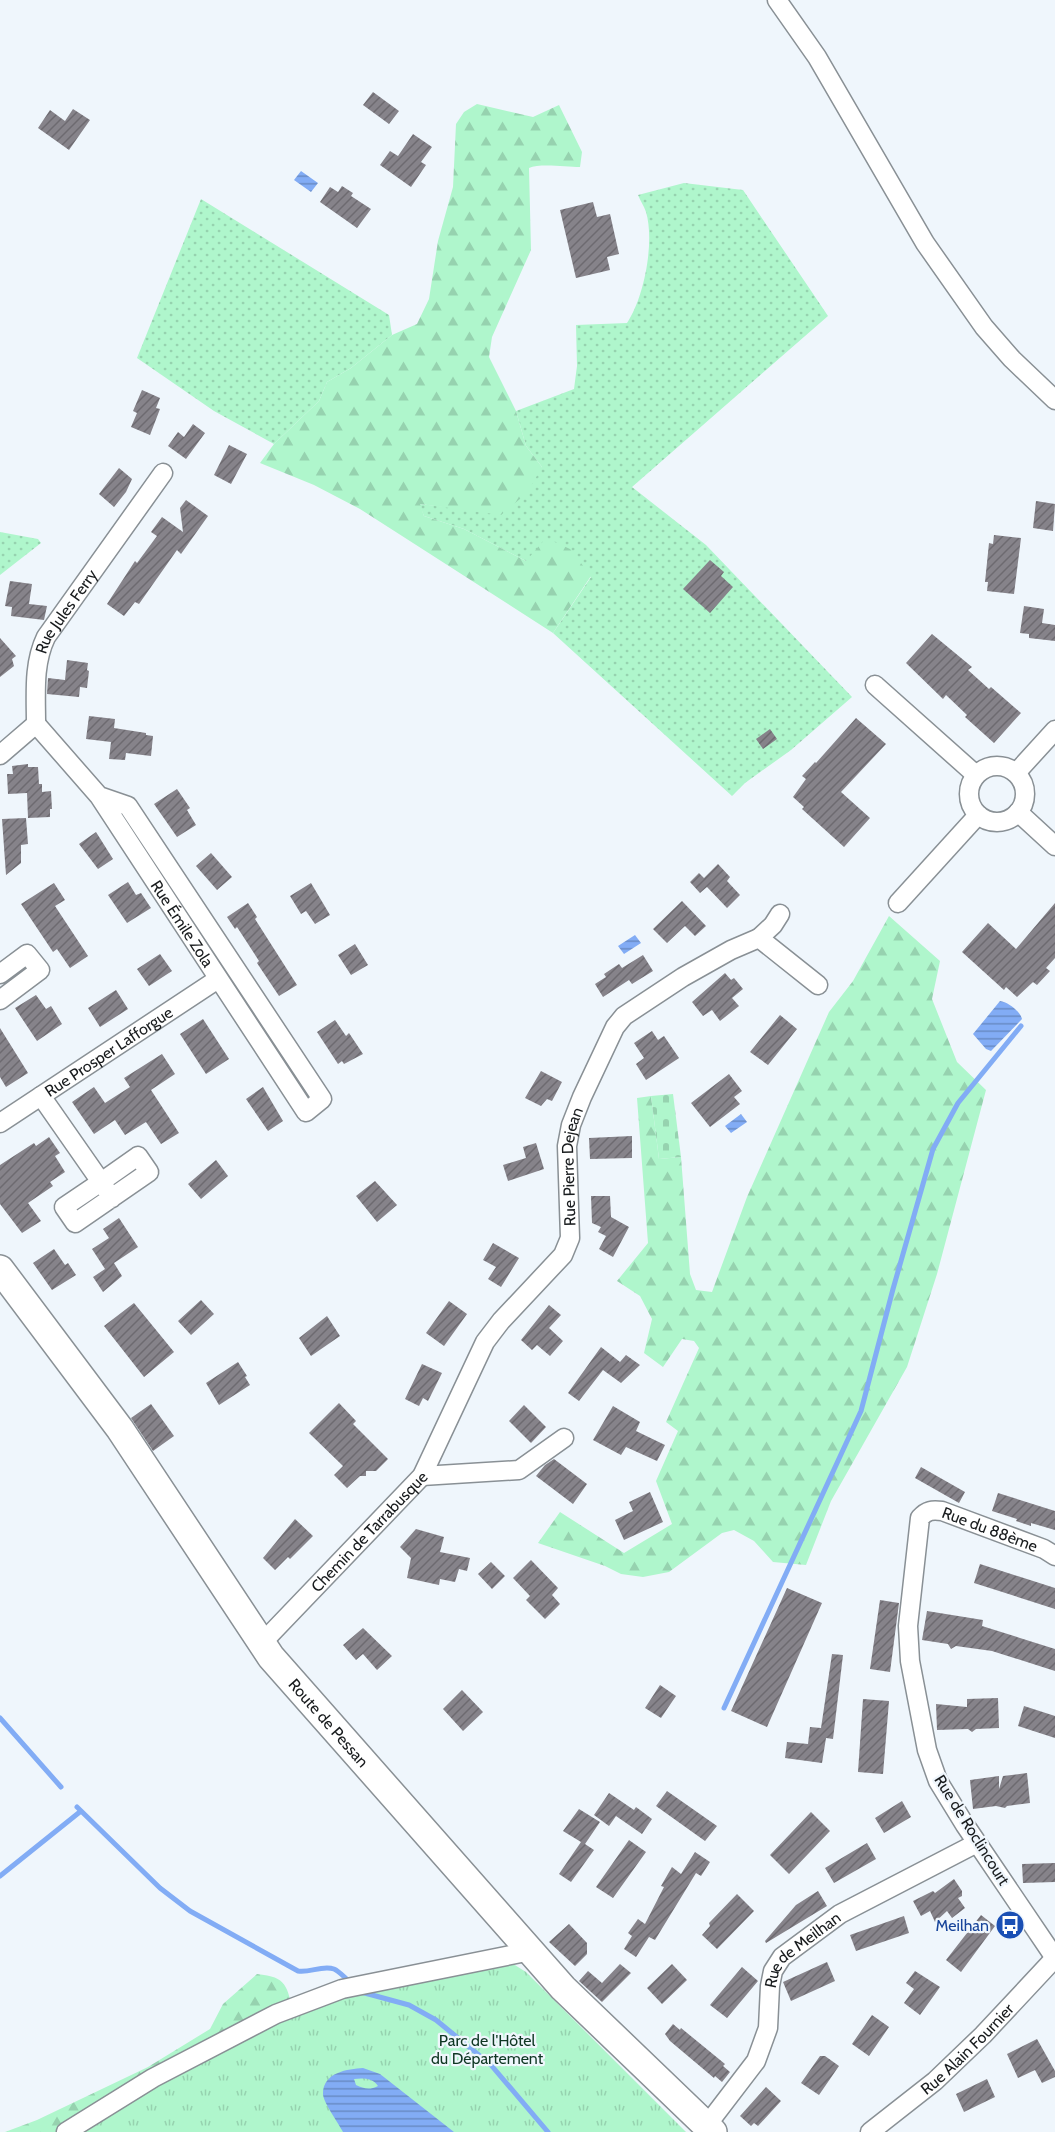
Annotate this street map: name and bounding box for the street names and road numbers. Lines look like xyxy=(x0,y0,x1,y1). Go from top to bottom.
street label: Rue Jules Ferry xyxy=(31,565,101,656)
street label: Rue Émile Zola xyxy=(147,876,218,971)
street label: Rue Prosper Lafforgue xyxy=(41,1002,176,1100)
street label: Rue Pierre Dejean xyxy=(557,1104,587,1226)
street label: Chemin de Tarrabusque xyxy=(307,1467,431,1596)
street label: Rue du 88ème xyxy=(940,1502,1040,1555)
street label: Route de Pessan xyxy=(285,1675,373,1771)
street label: Rue de Roclincourt xyxy=(930,1771,1014,1889)
street label: Rue de Meilhan xyxy=(760,1908,844,1990)
street label: Rue Alain Fournier xyxy=(917,1999,1018,2098)

